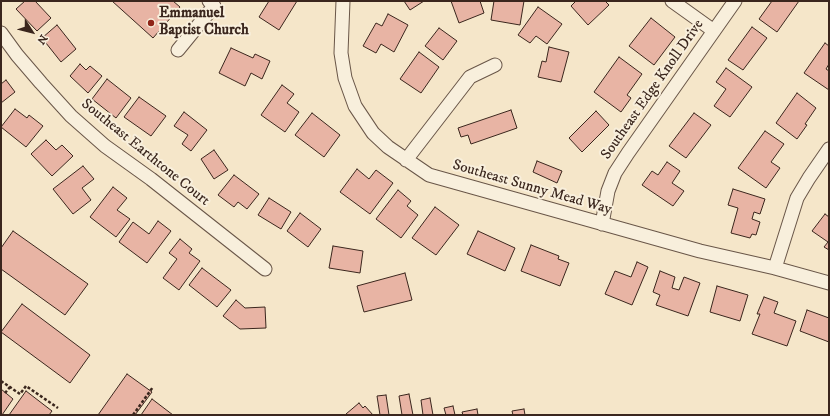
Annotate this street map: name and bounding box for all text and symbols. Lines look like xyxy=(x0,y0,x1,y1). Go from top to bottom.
place label: Emmanuel Baptist Church xyxy=(159,5,249,40)
north arrow xyxy=(12,12,52,52)
street label: Southeast Edge Knoll Drive xyxy=(598,17,708,163)
marker: Emmanuel Baptist Church xyxy=(146,18,156,28)
text: N xyxy=(33,31,50,47)
street label: Southeast Earthtone Court xyxy=(77,96,213,210)
street label: Southeast Sunny Mead Way xyxy=(450,157,614,219)

